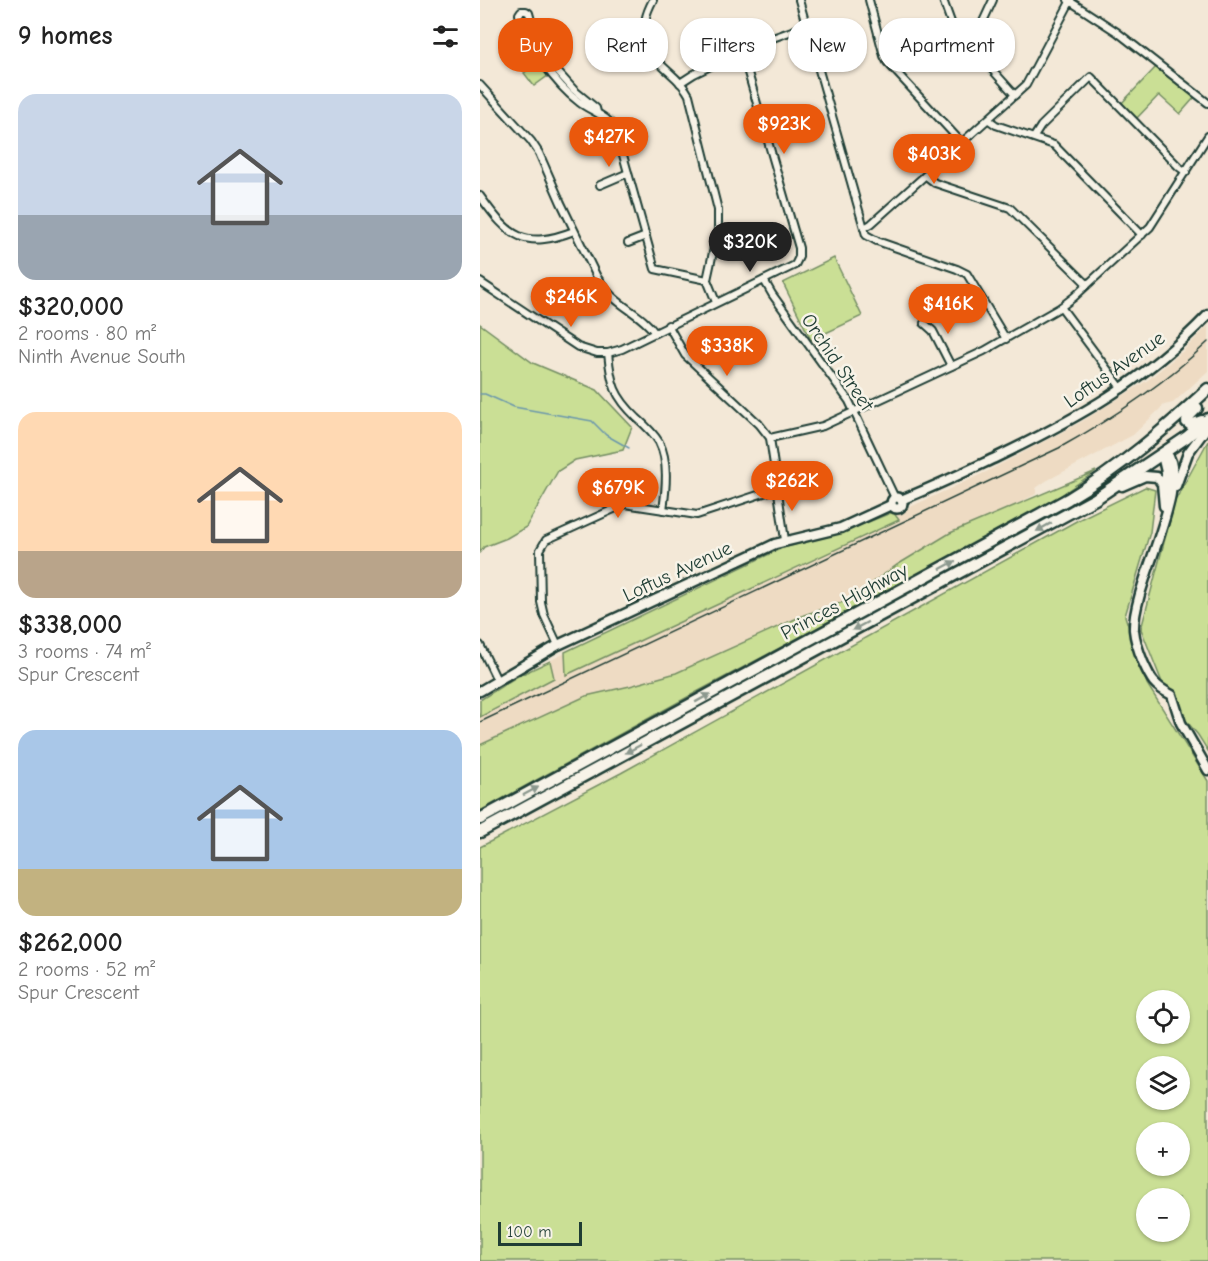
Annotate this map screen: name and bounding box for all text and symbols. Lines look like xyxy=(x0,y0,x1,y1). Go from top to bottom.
chip: Buy xyxy=(498,18,573,72)
chip: Rent xyxy=(585,18,668,72)
chip: Filters xyxy=(680,18,776,72)
chip: New xyxy=(788,18,867,72)
chip: Apartment xyxy=(879,18,1015,72)
icon: filters xyxy=(429,20,462,53)
text: 9 homes xyxy=(18,21,113,51)
pin: $923K xyxy=(742,104,826,155)
text: $923K xyxy=(757,112,811,135)
pin: $427K xyxy=(567,117,651,168)
text: $427K xyxy=(583,125,635,148)
icon: home xyxy=(186,133,294,241)
pin: $403K xyxy=(892,134,976,185)
text: $403K xyxy=(907,142,961,165)
pin: $320K xyxy=(708,222,792,273)
text: $320K xyxy=(723,230,777,253)
pin: $246K xyxy=(529,277,613,328)
pin: $416K xyxy=(906,284,990,335)
text: $246K xyxy=(545,285,597,308)
text: $320,000 xyxy=(18,292,124,322)
text: $416K xyxy=(923,292,974,315)
street label: Orchid Street xyxy=(797,309,879,416)
text: 2 rooms · 80 m² xyxy=(18,322,156,345)
pin: $338K xyxy=(685,326,769,377)
street label: Loftus Avenue xyxy=(1060,326,1169,413)
text: $338K xyxy=(700,334,754,357)
text: Ninth Avenue South xyxy=(18,345,186,368)
icon: home xyxy=(186,451,294,559)
pin: $262K xyxy=(750,461,834,512)
pin: $679K xyxy=(576,468,660,519)
text: $262K xyxy=(765,469,819,492)
text: $679K xyxy=(592,476,644,499)
one-way arrow xyxy=(1035,522,1052,532)
street label: Loftus Avenue xyxy=(619,536,735,607)
street label: Princes Highway xyxy=(777,558,912,645)
one-way arrow xyxy=(940,560,957,570)
text: $338,000 xyxy=(18,610,122,640)
one-way arrow xyxy=(852,621,869,631)
text: 3 rooms · 74 m² xyxy=(18,640,151,663)
text: Spur Crescent xyxy=(18,663,139,686)
one-way arrow xyxy=(694,693,711,703)
one-way arrow xyxy=(625,744,642,754)
icon: home xyxy=(186,769,294,877)
one-way arrow xyxy=(523,786,540,796)
text: $262,000 xyxy=(18,928,123,958)
text: 2 rooms · 52 m² xyxy=(18,958,155,981)
text: Spur Crescent xyxy=(18,981,139,1004)
map controls xyxy=(1136,990,1190,1242)
button: locate xyxy=(1136,990,1190,1044)
button: layers xyxy=(1136,1056,1190,1110)
button: + xyxy=(1136,1122,1190,1176)
button: − xyxy=(1136,1188,1190,1242)
scale bar xyxy=(498,1219,582,1246)
text: 100 m xyxy=(507,1223,551,1241)

